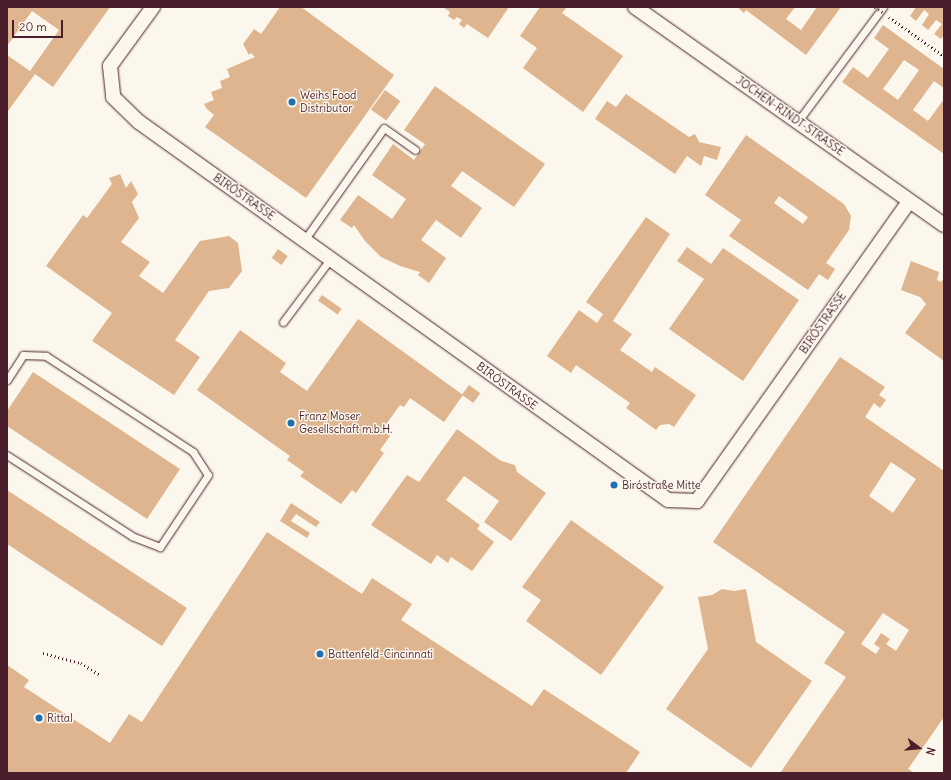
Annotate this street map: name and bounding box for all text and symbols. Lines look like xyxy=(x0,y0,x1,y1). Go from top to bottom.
scale bar xyxy=(14,12,65,38)
text: 20 m xyxy=(19,19,47,34)
street label: JOCHEN-RINDT-STRASSE xyxy=(733,74,847,158)
place label: Weihs Food Distributor xyxy=(300,89,357,115)
marker: Weihs Food Distributor xyxy=(287,97,297,107)
street label: BIRÓSTRASSE xyxy=(211,171,277,223)
street label: BIRÓSTRASSE xyxy=(797,290,849,356)
street label: BIRÓSTRASSE xyxy=(474,360,540,412)
place label: Franz Moser Gesellschaft m.b.H. xyxy=(299,410,392,436)
marker: Franz Moser Gesellschaft m.b.H. xyxy=(286,418,296,428)
place label: Biróstraße Mitte xyxy=(622,478,701,492)
marker: Biróstraße Mitte xyxy=(609,480,619,490)
place label: Battenfeld-Cincinnati xyxy=(328,647,433,661)
marker: Battenfeld-Cincinnati xyxy=(315,649,325,659)
place label: Rittal xyxy=(47,711,73,725)
marker: Rittal xyxy=(34,713,44,723)
north arrow xyxy=(899,728,939,768)
text: N xyxy=(923,746,938,757)

